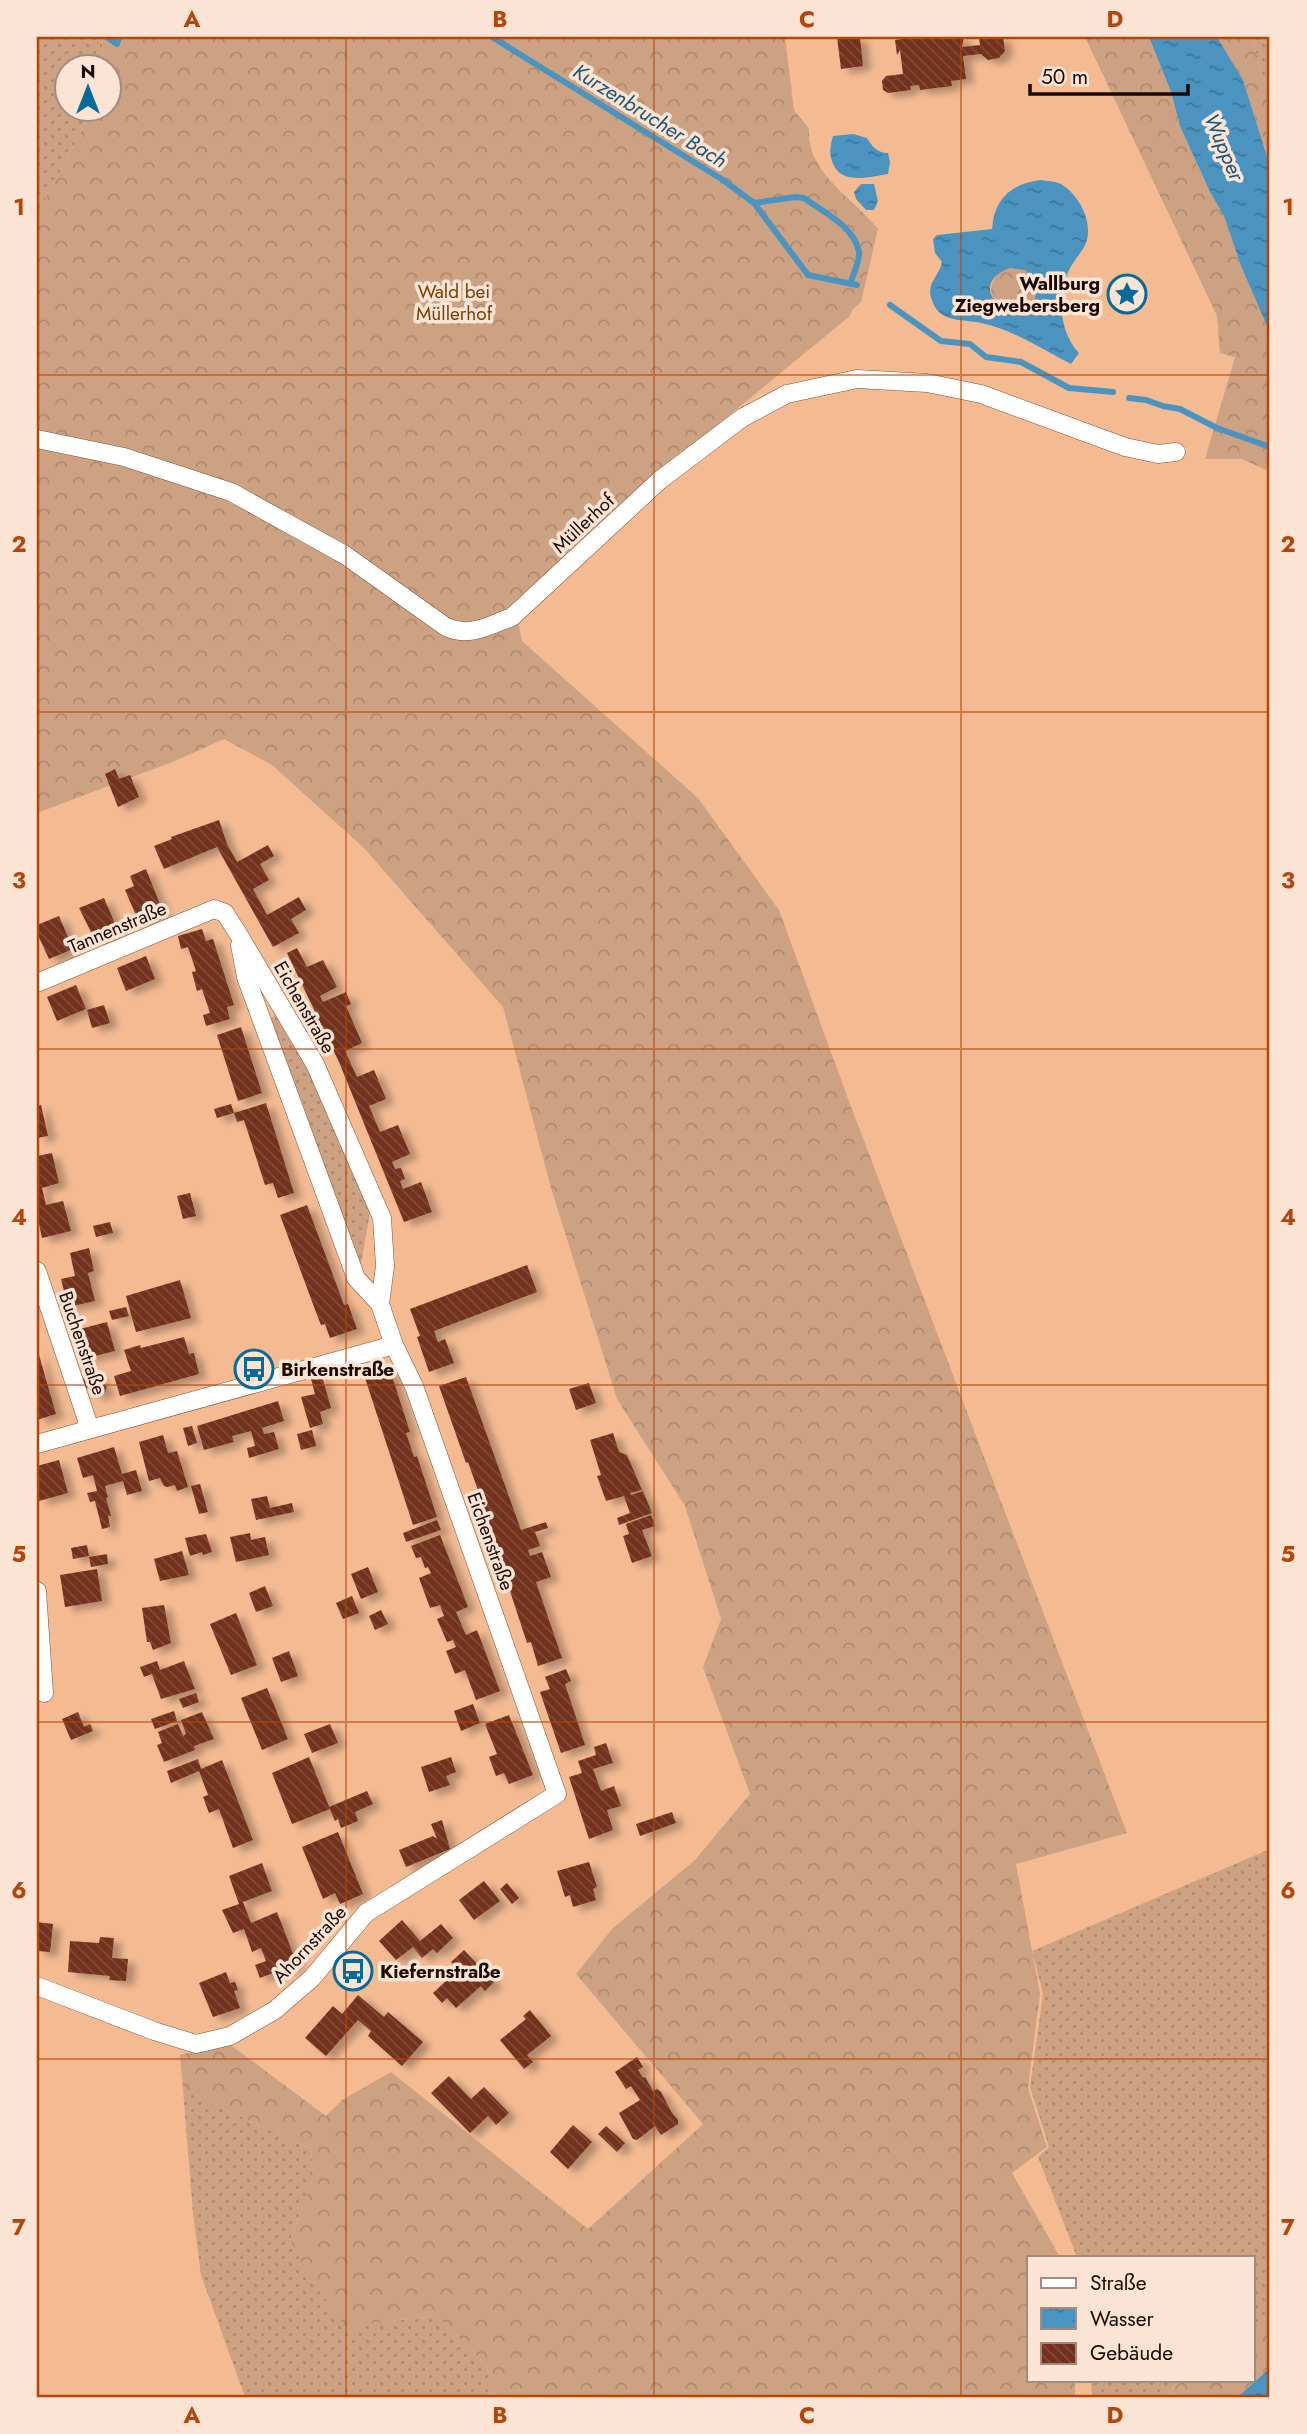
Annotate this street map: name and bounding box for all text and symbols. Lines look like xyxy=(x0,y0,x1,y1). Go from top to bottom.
text: A xyxy=(183,2,201,36)
text: B xyxy=(492,2,508,36)
text: C xyxy=(799,2,815,36)
text: D xyxy=(1107,2,1124,36)
north arrow xyxy=(52,52,122,122)
scale bar xyxy=(1030,52,1188,96)
water label: Kurzenbrucher Bach xyxy=(567,57,733,175)
text: N xyxy=(80,58,96,85)
text: 50 m xyxy=(1041,62,1088,92)
water label: Wupper xyxy=(1196,109,1252,186)
text: 1 xyxy=(13,190,25,224)
text: 1 xyxy=(1282,190,1294,224)
place label: Wallburg Ziegwebersberg xyxy=(955,270,1100,319)
place icon: Wallburg Ziegwebersberg xyxy=(1106,273,1148,315)
park label: Wald bei Müllerhof xyxy=(416,278,493,327)
street label: Müllerhof xyxy=(546,487,621,559)
text: 2 xyxy=(11,527,27,561)
text: 2 xyxy=(1280,527,1296,561)
text: 3 xyxy=(12,863,26,897)
text: 3 xyxy=(1281,863,1295,897)
street label: Tannenstraße xyxy=(64,895,171,960)
street label: Eichenstraße xyxy=(267,956,342,1059)
text: 4 xyxy=(11,1200,27,1234)
text: 4 xyxy=(1280,1200,1296,1234)
street label: Buchenstraße xyxy=(52,1288,113,1399)
bus stop icon: Birkenstraße xyxy=(233,1348,275,1390)
place label: Birkenstraße xyxy=(281,1356,394,1383)
street label: Eichenstraße xyxy=(460,1488,521,1594)
text: 5 xyxy=(12,1537,26,1571)
text: 5 xyxy=(1281,1537,1295,1571)
text: 6 xyxy=(11,1873,27,1907)
text: 6 xyxy=(1280,1873,1296,1907)
street label: Ahornstraße xyxy=(266,1899,353,1989)
bus stop icon: Kiefernstraße xyxy=(332,1950,374,1992)
place label: Kiefernstraße xyxy=(380,1958,501,1985)
text: 7 xyxy=(12,2210,26,2244)
text: 7 xyxy=(1281,2210,1295,2244)
legend xyxy=(1027,2256,1254,2382)
text: Straße xyxy=(1090,2268,1147,2298)
text: Wasser xyxy=(1090,2304,1155,2334)
text: Gebäude xyxy=(1090,2338,1173,2368)
text: A xyxy=(183,2398,201,2432)
text: B xyxy=(492,2398,508,2432)
text: C xyxy=(799,2398,815,2432)
text: D xyxy=(1107,2398,1124,2432)

